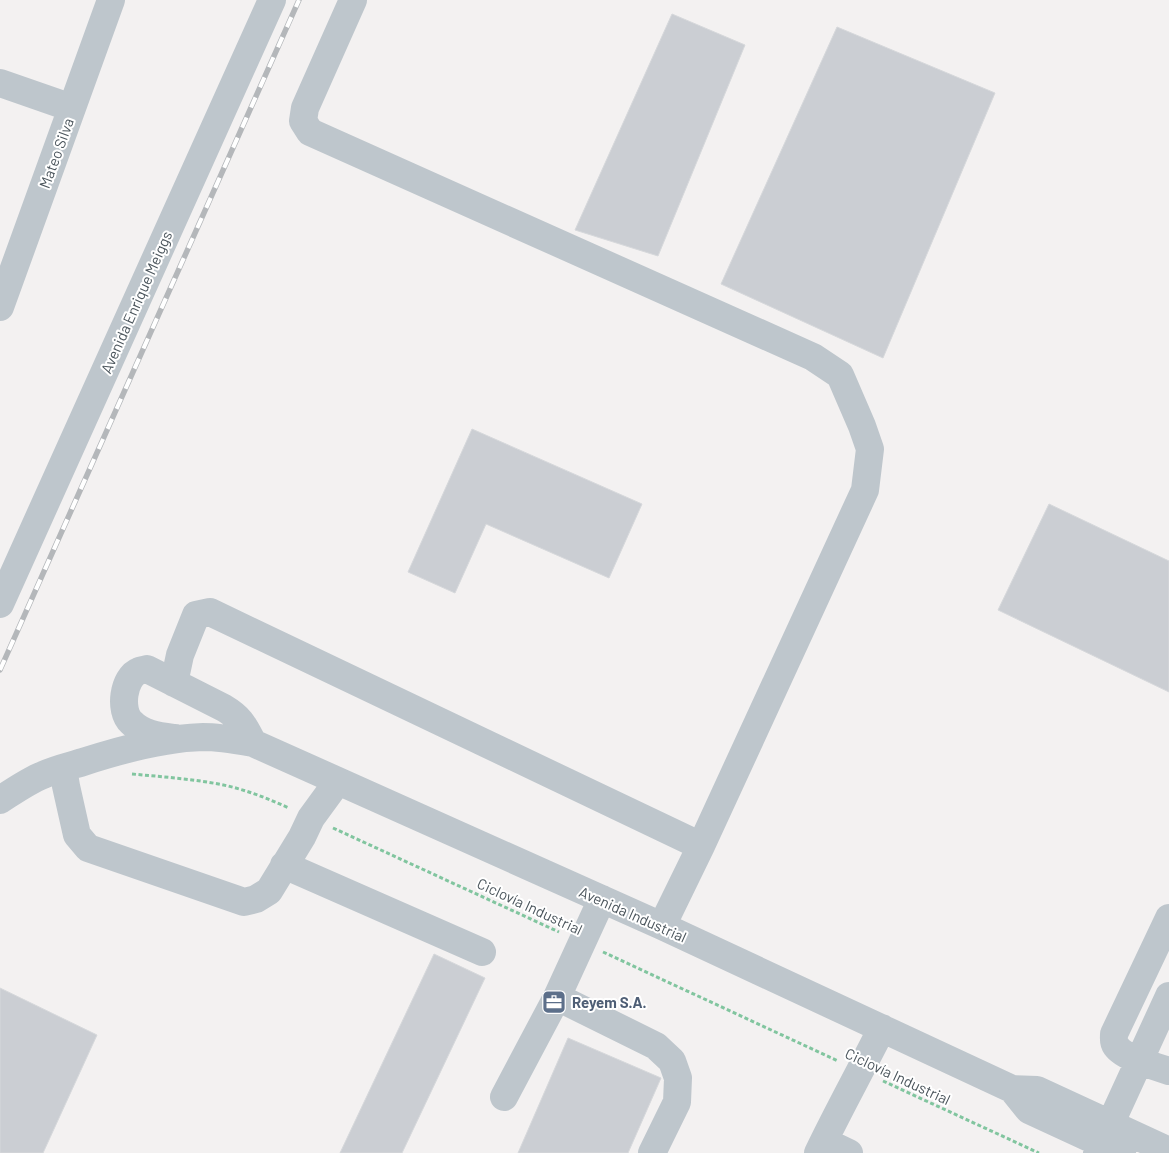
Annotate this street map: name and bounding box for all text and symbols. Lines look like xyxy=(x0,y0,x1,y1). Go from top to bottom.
street label: Mateo Silva xyxy=(35,115,77,191)
street label: Avenida Enrique Meiggs xyxy=(97,228,175,376)
street label: Ciclovía Industrial xyxy=(474,874,586,938)
street label: Avenida Industrial xyxy=(577,882,689,946)
office icon: Reyem S.A. xyxy=(541,989,567,1015)
place label: Reyem S.A. xyxy=(572,993,647,1011)
street label: Ciclovía Industrial xyxy=(842,1044,954,1108)

